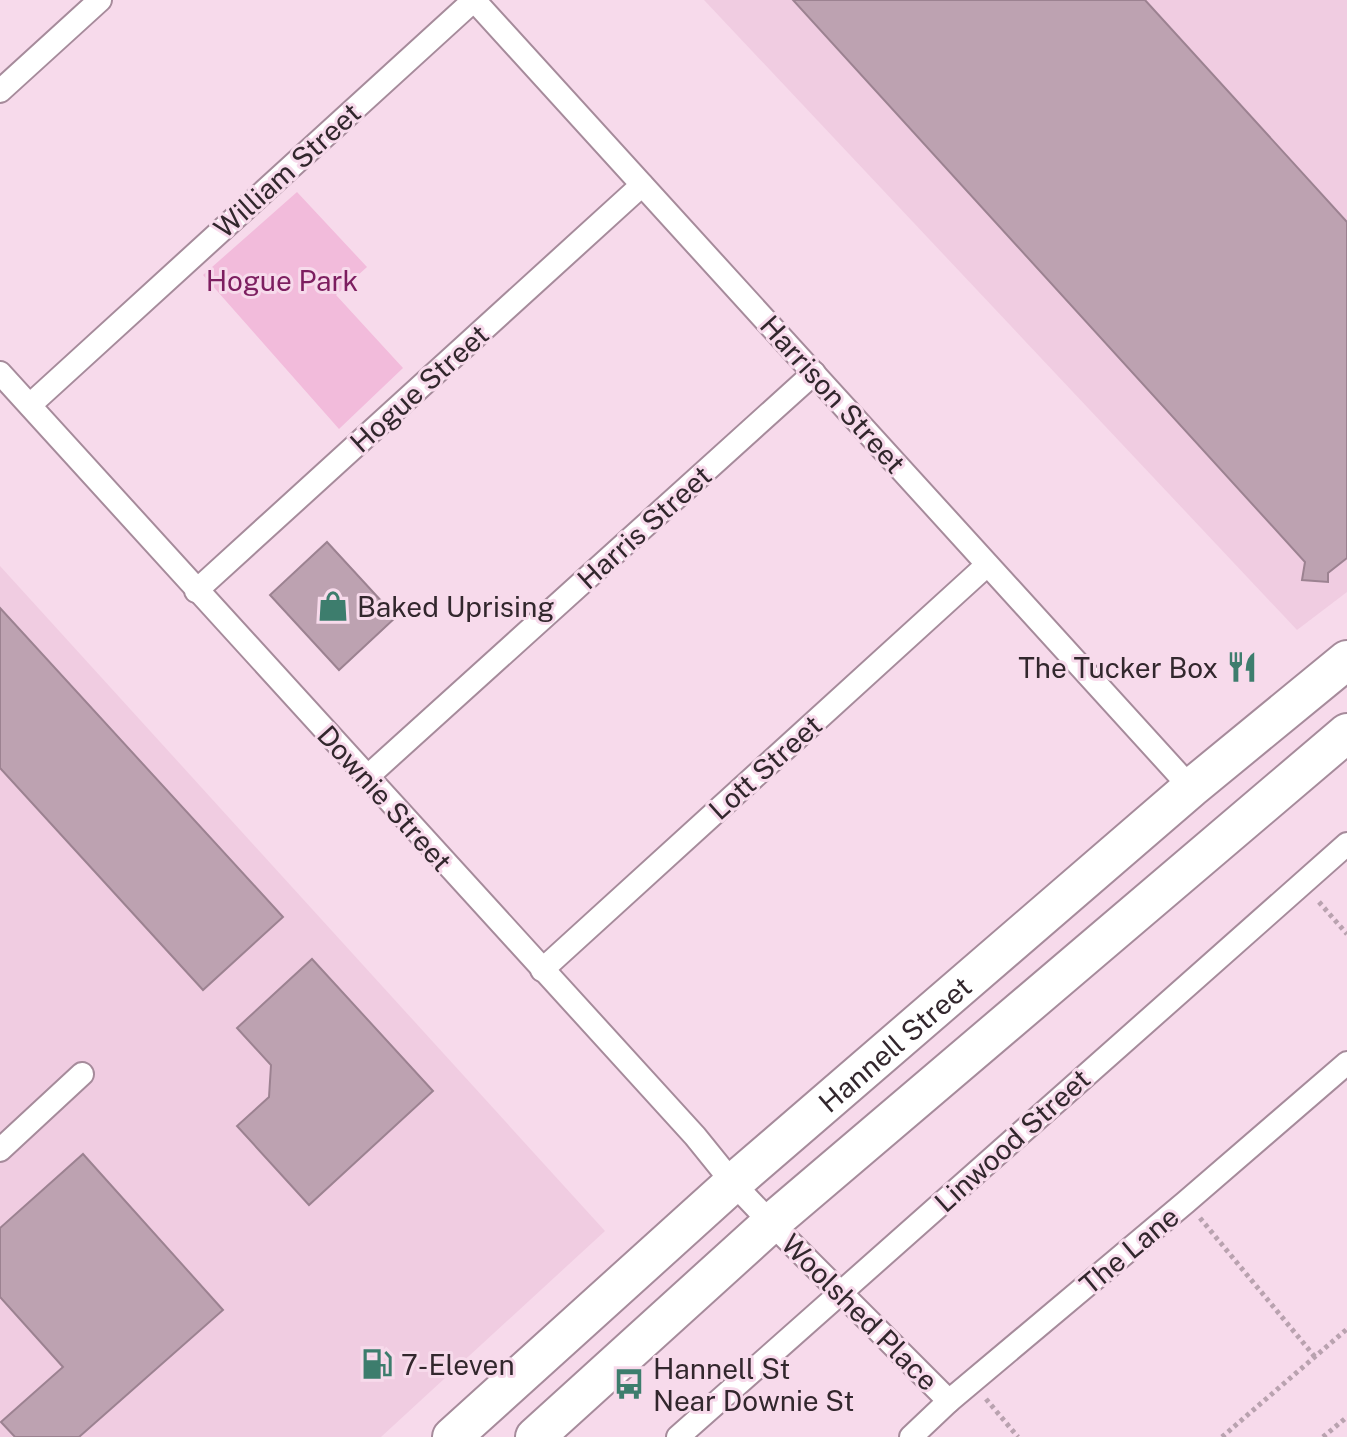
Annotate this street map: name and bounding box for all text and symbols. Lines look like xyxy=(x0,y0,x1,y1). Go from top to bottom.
street label: William Street xyxy=(207,96,367,244)
park label: Hogue Park xyxy=(206,264,358,297)
street label: Harrison Street xyxy=(754,308,912,480)
street label: Hogue Street xyxy=(343,317,495,459)
street label: Harris Street xyxy=(570,458,718,596)
shop icon: Baked Uprising xyxy=(316,589,350,623)
place label: Baked Uprising xyxy=(357,590,555,623)
restaurant icon: The Tucker Box xyxy=(1225,650,1259,684)
place label: The Tucker Box xyxy=(1018,651,1218,684)
street label: Lott Street xyxy=(702,708,828,826)
street label: Downie Street xyxy=(311,718,459,878)
street label: Hannell Street xyxy=(812,969,977,1118)
street label: Linwood Street xyxy=(928,1062,1096,1218)
street label: The Lane xyxy=(1073,1199,1185,1301)
street label: Woolshed Place xyxy=(775,1227,945,1397)
fuel station icon: 7-Eleven xyxy=(360,1347,394,1381)
place label: 7-Eleven xyxy=(401,1348,515,1381)
place label: Hannell St Near Downie St xyxy=(653,1352,854,1417)
bus stop icon: Hannell St Near Downie St xyxy=(612,1367,646,1401)

